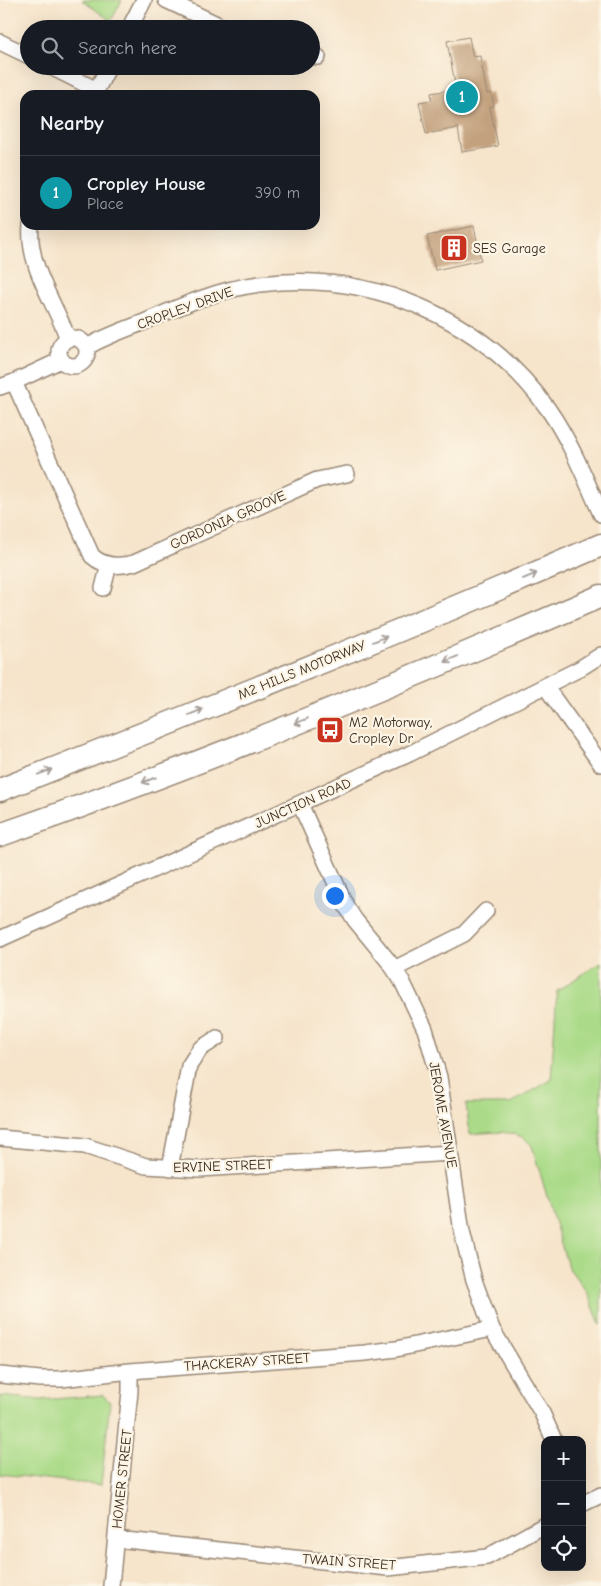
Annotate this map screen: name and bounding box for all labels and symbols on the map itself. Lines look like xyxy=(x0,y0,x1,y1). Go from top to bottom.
pin: 1 xyxy=(446,78,478,116)
building icon: SES Garage xyxy=(439,233,469,263)
place label: SES Garage xyxy=(473,240,546,257)
street label: CROPLEY DRIVE xyxy=(135,283,235,333)
street label: GORDONIA GROOVE xyxy=(168,487,288,553)
one-way arrow xyxy=(522,571,537,581)
one-way arrow xyxy=(372,634,387,643)
street label: M2 HILLS MOTORWAY xyxy=(235,636,369,703)
one-way arrow xyxy=(444,655,459,665)
one-way arrow xyxy=(188,707,204,716)
place label: M2 Motorway, Cropley Dr xyxy=(349,714,432,747)
bus stop icon: M2 Motorway, Cropley Dr xyxy=(315,715,345,745)
one-way arrow xyxy=(293,717,309,726)
one-way arrow xyxy=(37,767,53,776)
street label: JUNCTION ROAD xyxy=(252,774,354,832)
one-way arrow xyxy=(142,776,157,785)
your location xyxy=(322,883,348,909)
street label: JEROME AVENUE xyxy=(425,1060,461,1170)
street label: ERVINE STREET xyxy=(173,1156,274,1176)
street label: THACKERAY STREET xyxy=(183,1349,311,1375)
street label: HOMER STREET xyxy=(108,1428,136,1530)
street label: TWAIN STREET xyxy=(302,1550,397,1574)

